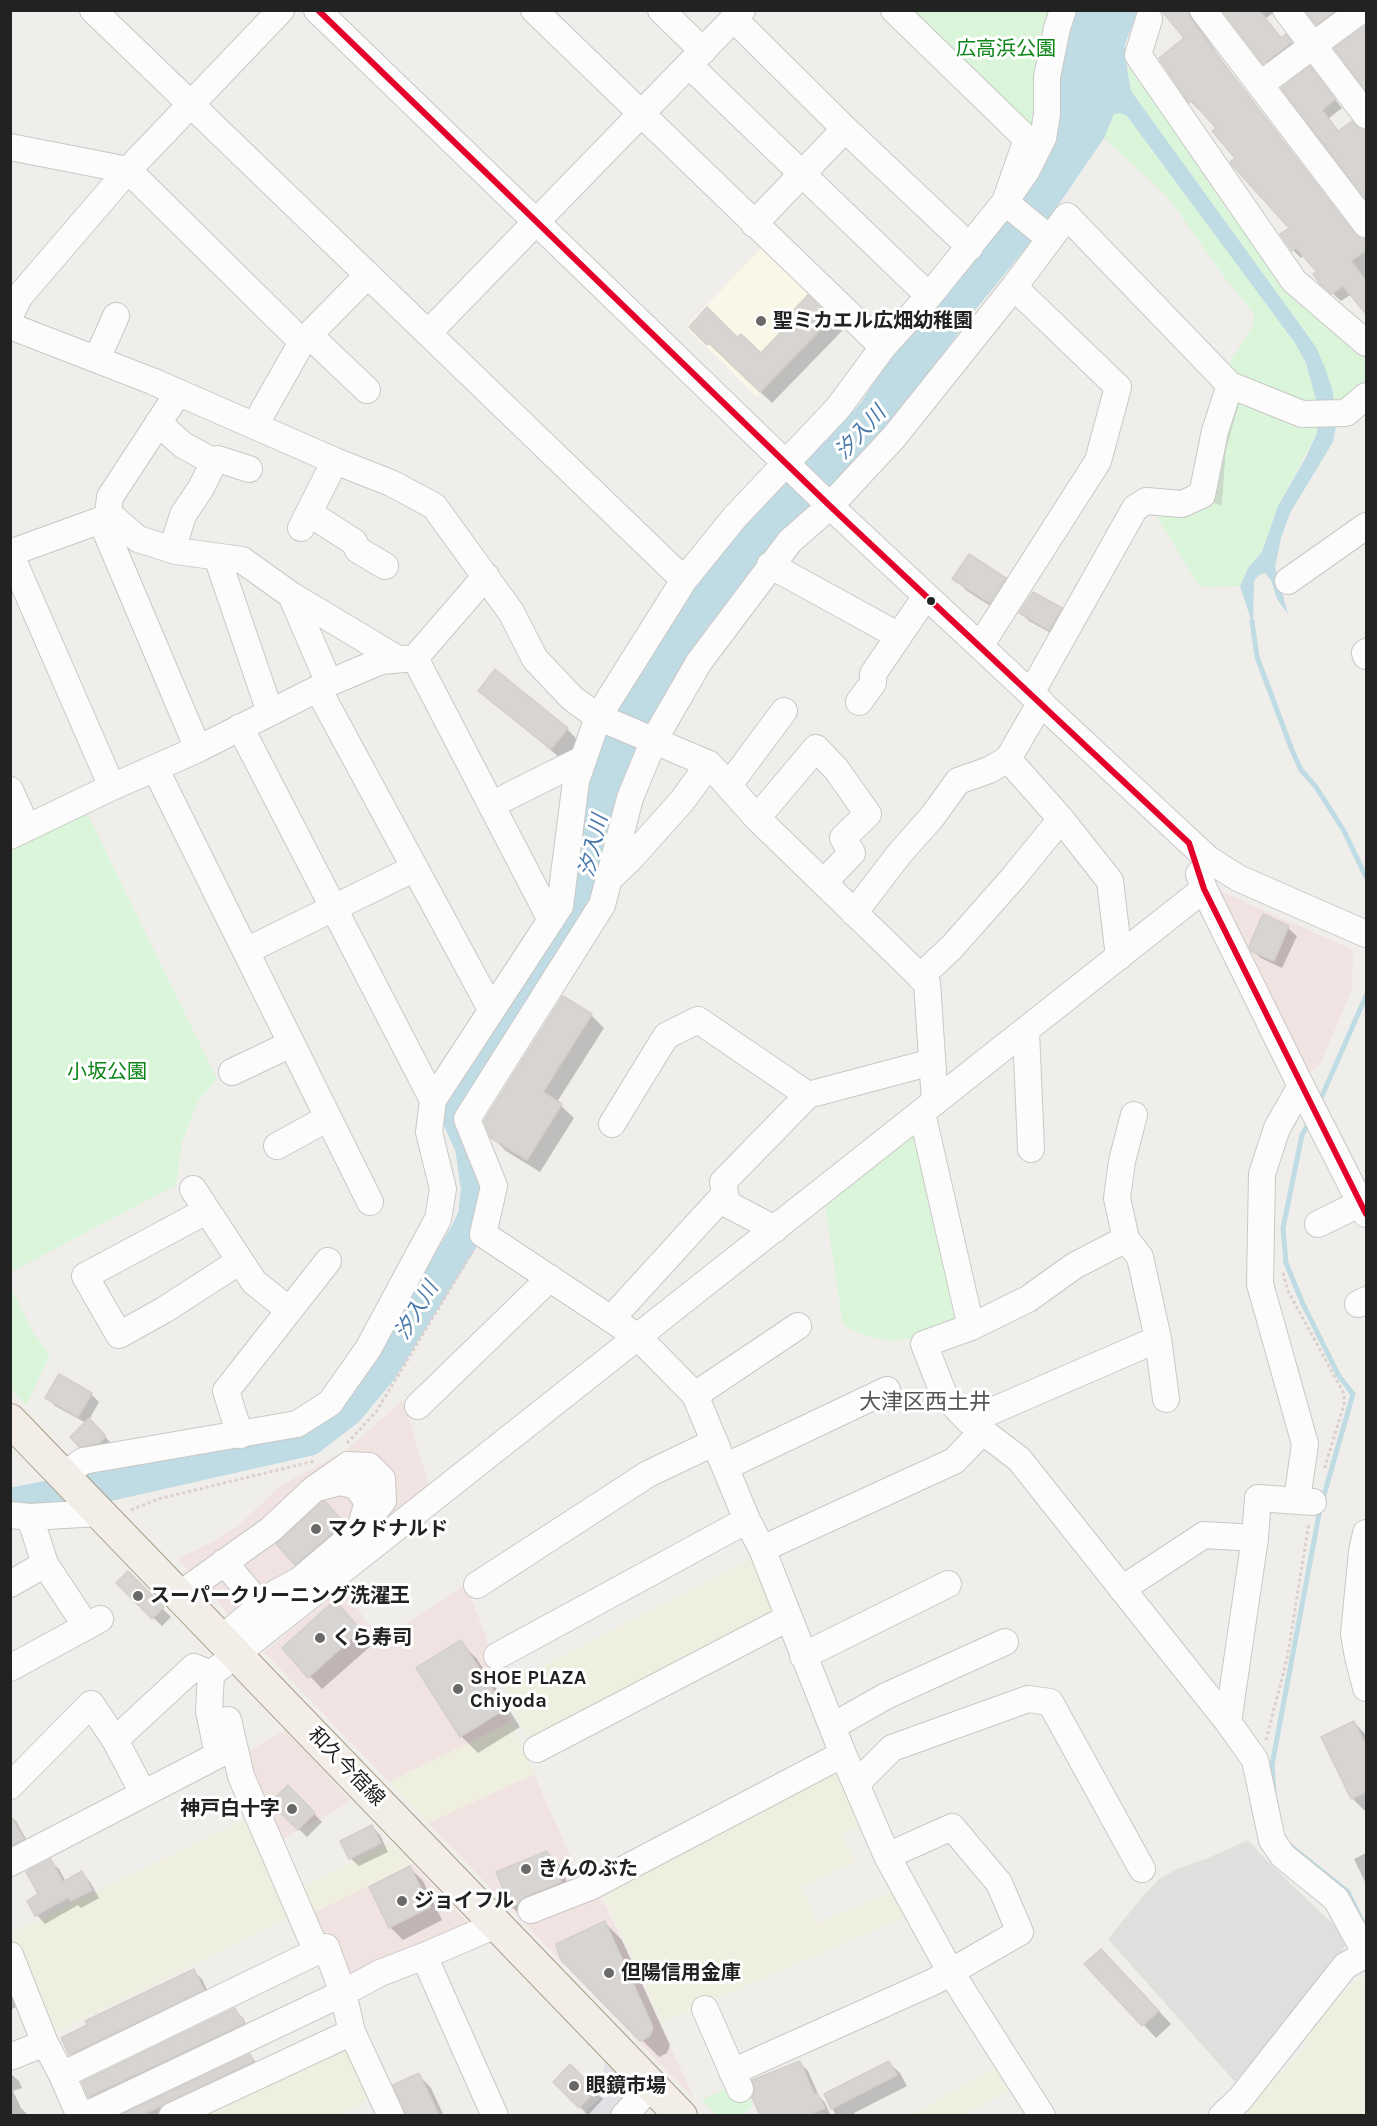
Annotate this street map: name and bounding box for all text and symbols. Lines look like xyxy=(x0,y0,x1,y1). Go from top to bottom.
park label: 広高浜公園 xyxy=(956,37,1056,61)
place label: 聖ミカエル広畑幼稚園 xyxy=(773,309,973,333)
marker: 聖ミカエル広畑幼稚園 xyxy=(754,314,768,328)
water label: 汐入川 xyxy=(831,401,891,465)
unlabelled marker xyxy=(925,595,937,607)
water label: 汐入川 xyxy=(575,812,613,880)
park label: 小坂公園 xyxy=(67,1060,147,1084)
water label: 汐入川 xyxy=(390,1278,444,1344)
district label: 大津区西土井 xyxy=(859,1390,991,1416)
place label: マクドナルド xyxy=(328,1517,448,1541)
marker: マクドナルド xyxy=(309,1522,323,1536)
place label: スーパークリーニング洗濯王 xyxy=(150,1584,410,1608)
marker: スーパークリーニング洗濯王 xyxy=(131,1589,145,1603)
place label: くら寿司 xyxy=(332,1626,412,1650)
marker: くら寿司 xyxy=(313,1631,327,1645)
place label: SHOE PLAZA Chiyoda xyxy=(470,1666,586,1713)
marker: SHOE PLAZA Chiyoda xyxy=(451,1682,465,1696)
street label: 和久今宿線 xyxy=(303,1723,389,1811)
place label: 神戸白十字 xyxy=(180,1797,280,1821)
marker: 神戸白十字 xyxy=(285,1802,299,1816)
place label: きんのぶた xyxy=(538,1857,638,1881)
marker: きんのぶた xyxy=(519,1862,533,1876)
place label: ジョイフル xyxy=(414,1889,514,1913)
marker: ジョイフル xyxy=(395,1894,409,1908)
place label: 但陽信用金庫 xyxy=(621,1961,741,1985)
marker: 但陽信用金庫 xyxy=(602,1966,616,1980)
place label: 眼鏡市場 xyxy=(586,2074,666,2098)
marker: 眼鏡市場 xyxy=(567,2079,581,2093)

